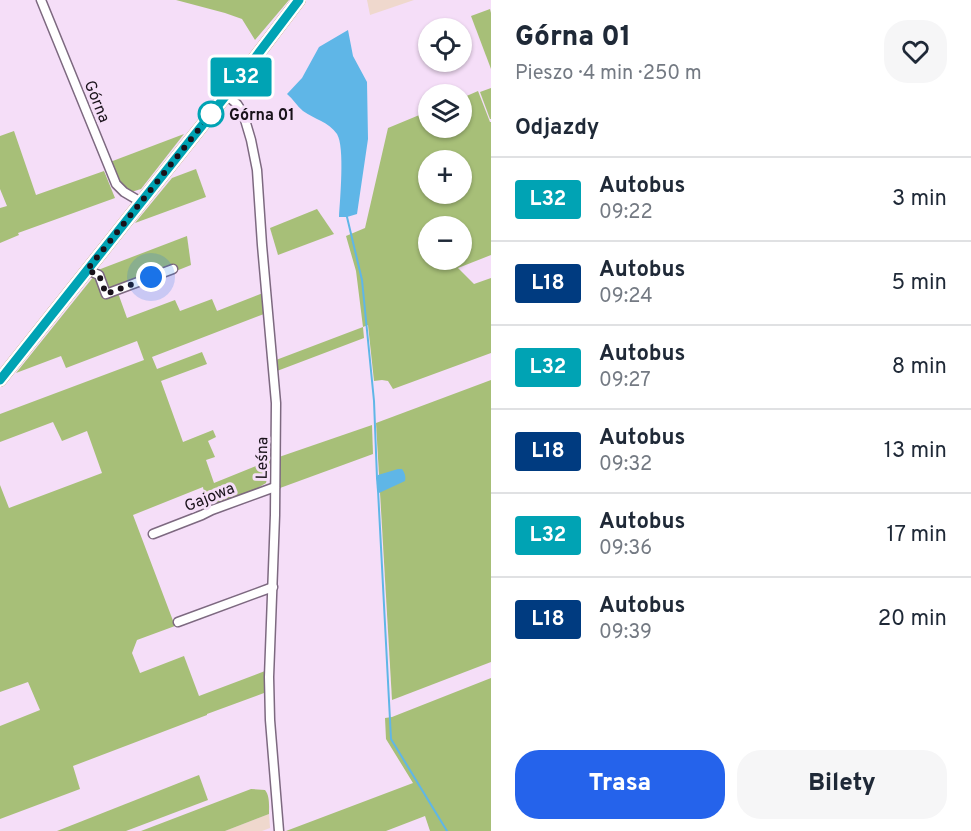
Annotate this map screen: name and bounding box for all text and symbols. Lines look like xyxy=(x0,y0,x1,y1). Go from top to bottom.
map controls xyxy=(418,18,472,270)
button: locate xyxy=(418,18,472,72)
text: Górna 01 xyxy=(515,20,631,56)
button: heart xyxy=(884,20,947,83)
line badge: L32 xyxy=(206,58,276,97)
text: Pieszo · 4 min · 250 m xyxy=(515,61,702,87)
text: L32 xyxy=(223,64,259,91)
street label: Górna xyxy=(79,78,114,126)
button: layers xyxy=(418,84,472,138)
marker: Górna 01 xyxy=(198,101,224,127)
place label: Górna 01 xyxy=(229,106,295,126)
text: Odjazdy xyxy=(515,115,599,142)
button: + xyxy=(418,150,472,204)
text: Autobus xyxy=(599,173,685,200)
text: L32 xyxy=(530,186,566,213)
text: 3 min xyxy=(892,186,947,213)
text: 09:22 xyxy=(599,200,653,226)
button: − xyxy=(418,216,472,270)
text: Autobus xyxy=(599,257,685,284)
your location xyxy=(136,262,166,292)
text: L18 xyxy=(531,270,565,297)
text: 5 min xyxy=(892,270,947,297)
text: 09:24 xyxy=(599,284,653,310)
text: Autobus xyxy=(599,341,685,368)
text: L32 xyxy=(530,354,566,381)
text: 8 min xyxy=(892,354,947,381)
text: 09:27 xyxy=(599,368,651,394)
text: Autobus xyxy=(599,425,685,452)
street label: Leśna xyxy=(253,437,273,479)
text: L18 xyxy=(531,438,565,465)
text: 13 min xyxy=(884,438,947,465)
text: 09:32 xyxy=(599,452,652,478)
street label: Gajowa xyxy=(182,479,238,517)
text: Autobus xyxy=(599,509,685,536)
text: L32 xyxy=(530,522,566,549)
text: 17 min xyxy=(887,522,947,549)
text: 09:36 xyxy=(599,536,652,562)
text: Autobus xyxy=(599,593,685,620)
text: L18 xyxy=(531,606,565,633)
text: 20 min xyxy=(878,606,947,633)
text: 09:39 xyxy=(599,620,652,646)
button: Trasa xyxy=(515,750,725,819)
button: Bilety xyxy=(737,750,947,819)

